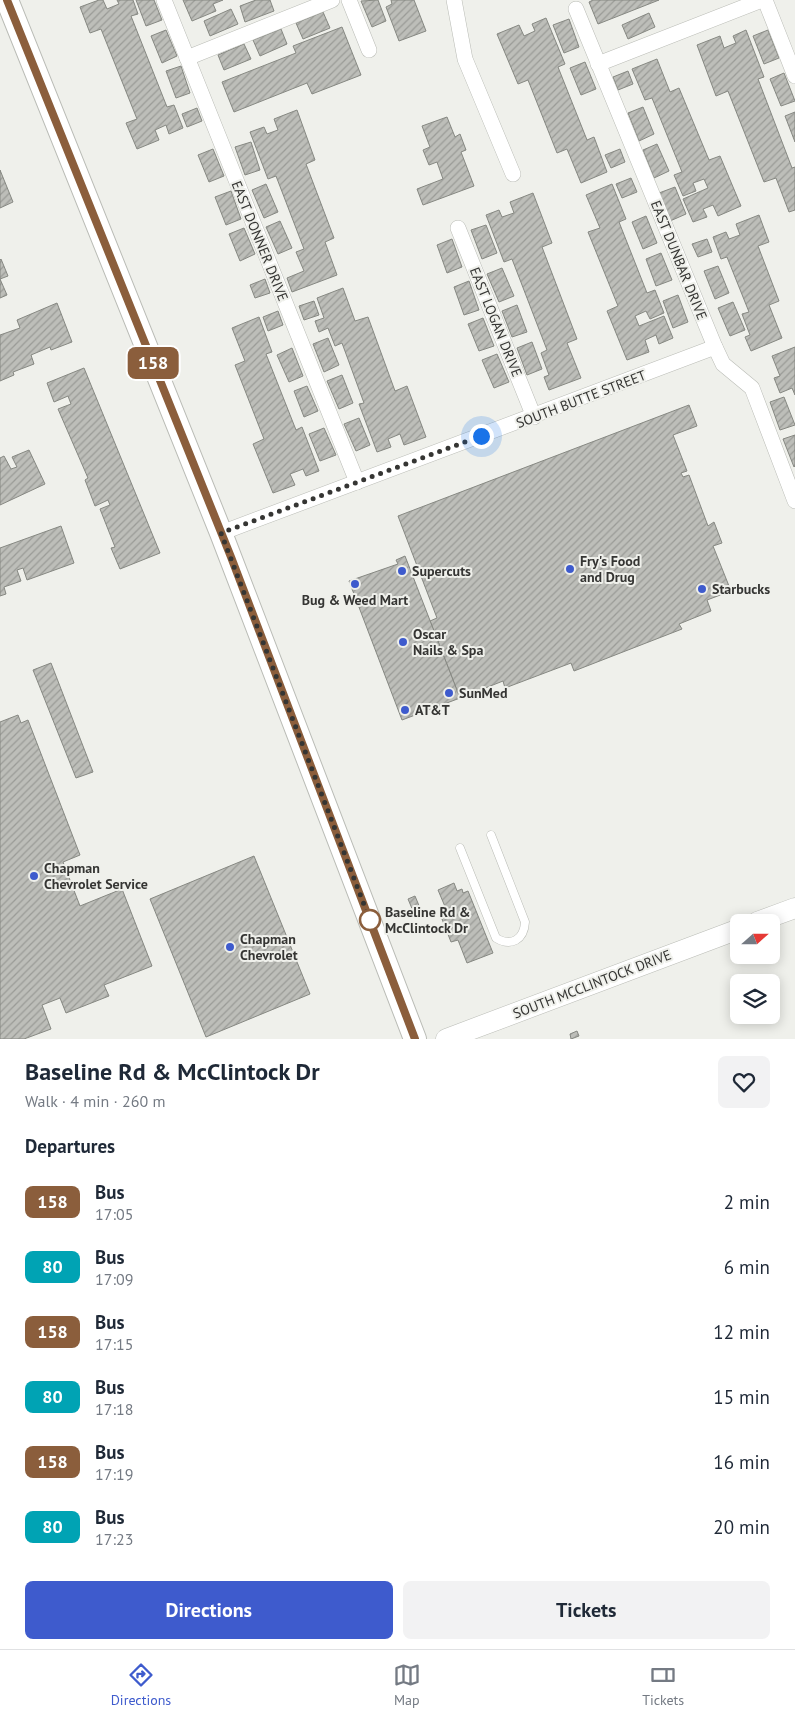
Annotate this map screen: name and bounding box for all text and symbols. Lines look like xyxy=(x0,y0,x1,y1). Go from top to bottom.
street label: EAST DONNER DRIVE xyxy=(228,178,292,304)
street label: EAST DUNBAR DRIVE xyxy=(647,198,711,322)
street label: EAST LOGAN DRIVE xyxy=(466,264,526,380)
line badge: 158 xyxy=(124,347,182,379)
text: 158 xyxy=(138,351,168,374)
street label: SOUTH BUTTE STREET xyxy=(513,366,649,432)
your location xyxy=(469,424,494,449)
place label: Fry's Food and Drug xyxy=(580,552,640,586)
place label: Supercuts xyxy=(412,562,471,580)
marker: Fry's Food and Drug xyxy=(564,563,576,575)
marker: Supercuts xyxy=(396,565,408,577)
marker: Bug & Weed Mart xyxy=(349,578,361,590)
place label: Starbucks xyxy=(712,580,770,598)
marker: Starbucks xyxy=(696,583,708,595)
place label: Bug & Weed Mart xyxy=(302,591,408,609)
place label: Oscar Nails & Spa xyxy=(413,625,483,659)
marker: Oscar Nails & Spa xyxy=(397,636,409,648)
place label: SunMed xyxy=(459,684,507,702)
marker: SunMed xyxy=(443,687,455,699)
place label: AT&T xyxy=(415,701,450,719)
marker: AT&T xyxy=(399,704,411,716)
place label: Chapman Chevrolet Service xyxy=(44,859,148,893)
marker: Chapman Chevrolet Service xyxy=(28,870,40,882)
place label: Baseline Rd & McClintock Dr xyxy=(385,903,470,937)
marker: Baseline Rd & McClintock Dr xyxy=(359,909,381,931)
north arrow xyxy=(730,914,780,964)
map controls xyxy=(730,914,780,1024)
place label: Chapman Chevrolet xyxy=(240,930,298,964)
marker: Chapman Chevrolet xyxy=(224,941,236,953)
street label: SOUTH MCCLINTOCK DRIVE xyxy=(510,945,674,1023)
button: layers xyxy=(730,974,780,1024)
text: Baseline Rd & McClintock Dr xyxy=(25,1056,320,1087)
button: heart xyxy=(718,1056,770,1108)
text: Walk · 4 min · 260 m xyxy=(25,1091,165,1111)
text: Departures xyxy=(25,1134,115,1158)
text: Bus xyxy=(95,1180,124,1204)
text: 158 xyxy=(37,1190,68,1213)
text: 2 min xyxy=(724,1190,770,1214)
text: 17:05 xyxy=(95,1204,133,1224)
text: Bus xyxy=(95,1245,124,1269)
text: 80 xyxy=(42,1255,63,1278)
text: 6 min xyxy=(724,1255,770,1279)
text: 17:09 xyxy=(95,1269,133,1289)
text: Bus xyxy=(95,1310,124,1334)
text: 158 xyxy=(37,1320,68,1343)
text: 12 min xyxy=(713,1320,770,1344)
text: 17:15 xyxy=(95,1334,133,1354)
text: Bus xyxy=(95,1375,124,1399)
text: 80 xyxy=(42,1385,63,1408)
text: 15 min xyxy=(713,1385,770,1409)
text: 17:18 xyxy=(95,1399,133,1419)
text: Bus xyxy=(95,1440,124,1464)
text: 158 xyxy=(37,1450,68,1473)
text: 16 min xyxy=(713,1450,770,1474)
text: 17:19 xyxy=(95,1464,133,1484)
text: Bus xyxy=(95,1505,124,1529)
text: 80 xyxy=(42,1515,63,1538)
text: 20 min xyxy=(713,1515,770,1539)
text: 17:23 xyxy=(95,1529,133,1549)
button: Directions xyxy=(25,1581,393,1639)
button: Tickets xyxy=(403,1581,770,1639)
tab: Directions xyxy=(111,1661,171,1709)
tab: Map xyxy=(393,1661,421,1709)
tab: Tickets xyxy=(642,1661,684,1709)

